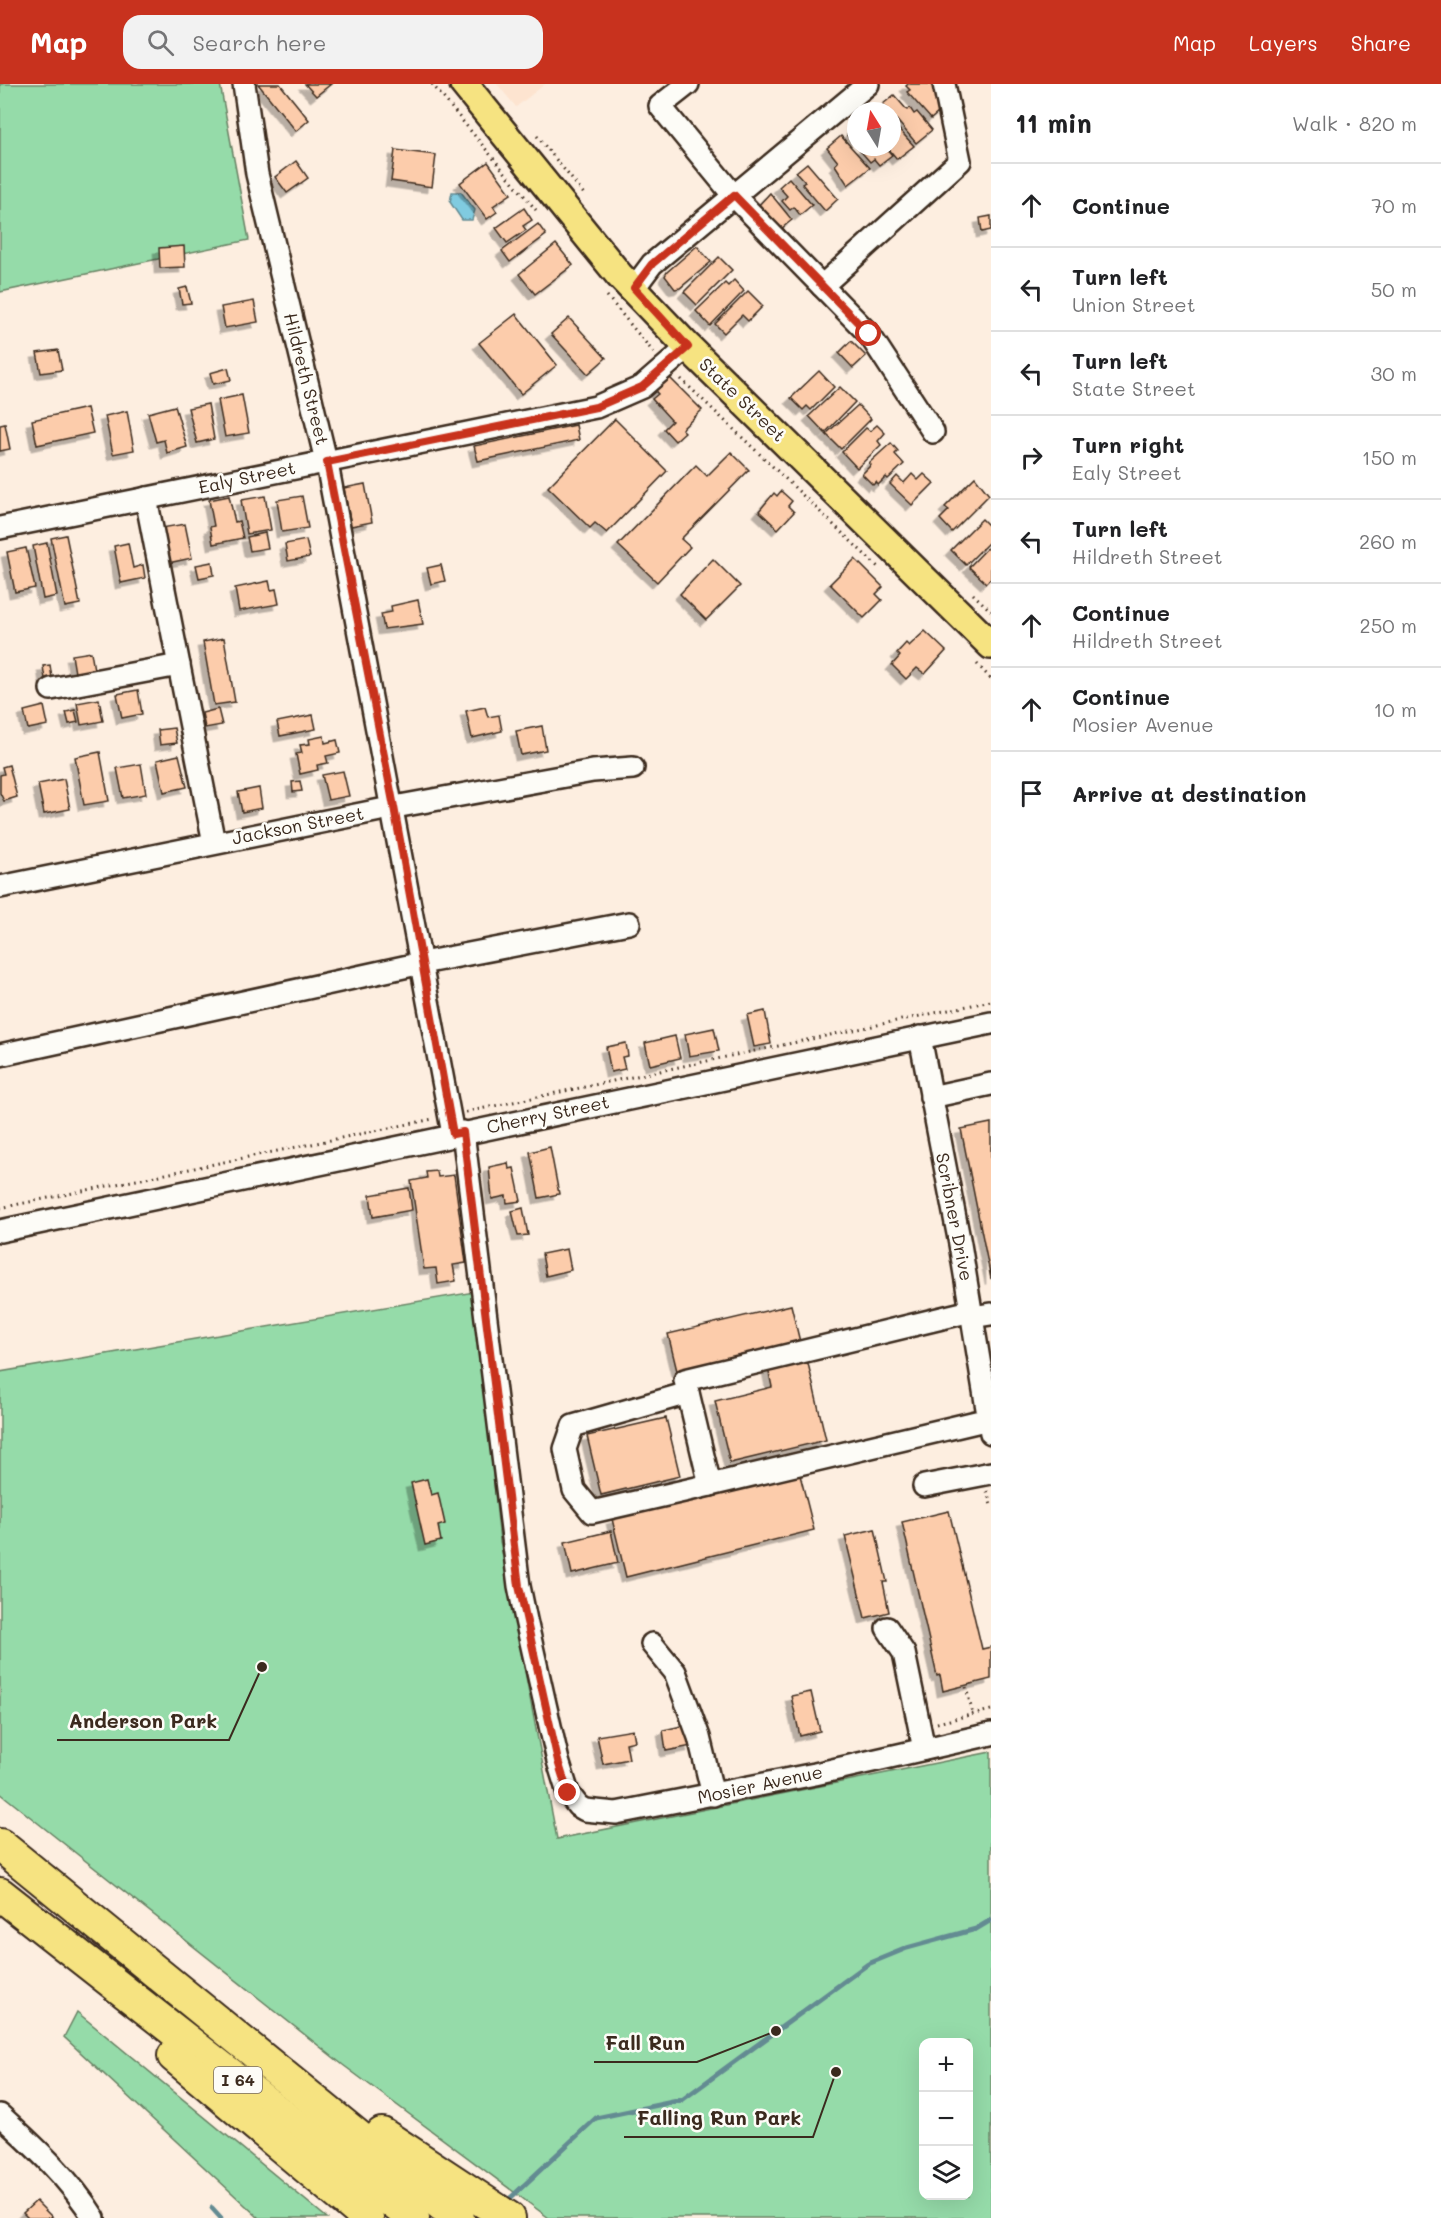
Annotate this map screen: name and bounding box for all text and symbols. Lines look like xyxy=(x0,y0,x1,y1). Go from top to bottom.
search box xyxy=(123,15,543,69)
text: Map xyxy=(30,24,87,60)
icon: search xyxy=(144,26,177,59)
text: Search here xyxy=(192,28,326,57)
text: Map xyxy=(1173,29,1216,56)
text: Layers xyxy=(1249,29,1318,56)
text: Share xyxy=(1351,29,1411,56)
north arrow xyxy=(847,102,901,156)
text: 11 min xyxy=(1015,106,1092,140)
text: Walk · 820 m xyxy=(1292,110,1417,136)
icon: ahead xyxy=(1015,189,1048,222)
text: Continue xyxy=(1072,191,1170,220)
text: 70 m xyxy=(1371,192,1417,218)
text: Turn left xyxy=(1072,262,1168,291)
icon: left xyxy=(1015,273,1048,306)
text: 50 m xyxy=(1371,276,1417,302)
text: Union Street xyxy=(1072,291,1196,317)
street label: Hildreth Street xyxy=(279,310,335,447)
route start xyxy=(855,320,881,346)
text: Turn left xyxy=(1072,346,1168,375)
street label: State Street xyxy=(694,352,791,447)
icon: left xyxy=(1015,357,1048,390)
text: 30 m xyxy=(1371,360,1417,386)
text: State Street xyxy=(1072,375,1196,401)
text: Turn right xyxy=(1072,430,1184,459)
icon: right xyxy=(1015,441,1048,474)
text: 150 m xyxy=(1362,444,1417,470)
street label: Ealy Street xyxy=(196,455,297,499)
text: Ealy Street xyxy=(1072,459,1181,485)
text: Turn left xyxy=(1072,514,1168,543)
icon: left xyxy=(1015,525,1048,558)
text: 260 m xyxy=(1359,528,1417,554)
text: Hildreth Street xyxy=(1072,543,1223,569)
text: Continue xyxy=(1072,598,1170,627)
icon: ahead xyxy=(1015,609,1048,642)
text: 250 m xyxy=(1360,612,1417,638)
text: Hildreth Street xyxy=(1072,627,1223,653)
text: Continue xyxy=(1072,682,1170,711)
icon: ahead xyxy=(1015,693,1048,726)
text: 10 m xyxy=(1373,696,1417,722)
text: Mosier Avenue xyxy=(1072,711,1214,737)
icon: arrive xyxy=(1015,777,1048,810)
text: Arrive at destination xyxy=(1072,779,1307,808)
street label: Jackson Street xyxy=(230,800,366,850)
street label: Cherry Street xyxy=(484,1089,611,1139)
street label: Scribner Drive xyxy=(931,1151,979,1283)
callout: Anderson Park xyxy=(57,1702,229,1740)
text: Anderson Park xyxy=(69,1707,217,1733)
street label: Mosier Avenue xyxy=(695,1759,825,1809)
route end xyxy=(554,1779,580,1805)
callout: Fall Run xyxy=(594,2024,697,2062)
text: Fall Run xyxy=(605,2029,685,2055)
map controls xyxy=(919,2038,973,2200)
button: + xyxy=(919,2038,973,2092)
road number: I 64 xyxy=(214,2067,262,2093)
button: − xyxy=(919,2092,973,2146)
callout: Falling Run Park xyxy=(624,2099,813,2137)
text: Falling Run Park xyxy=(637,2104,801,2130)
button: layers xyxy=(919,2146,973,2200)

